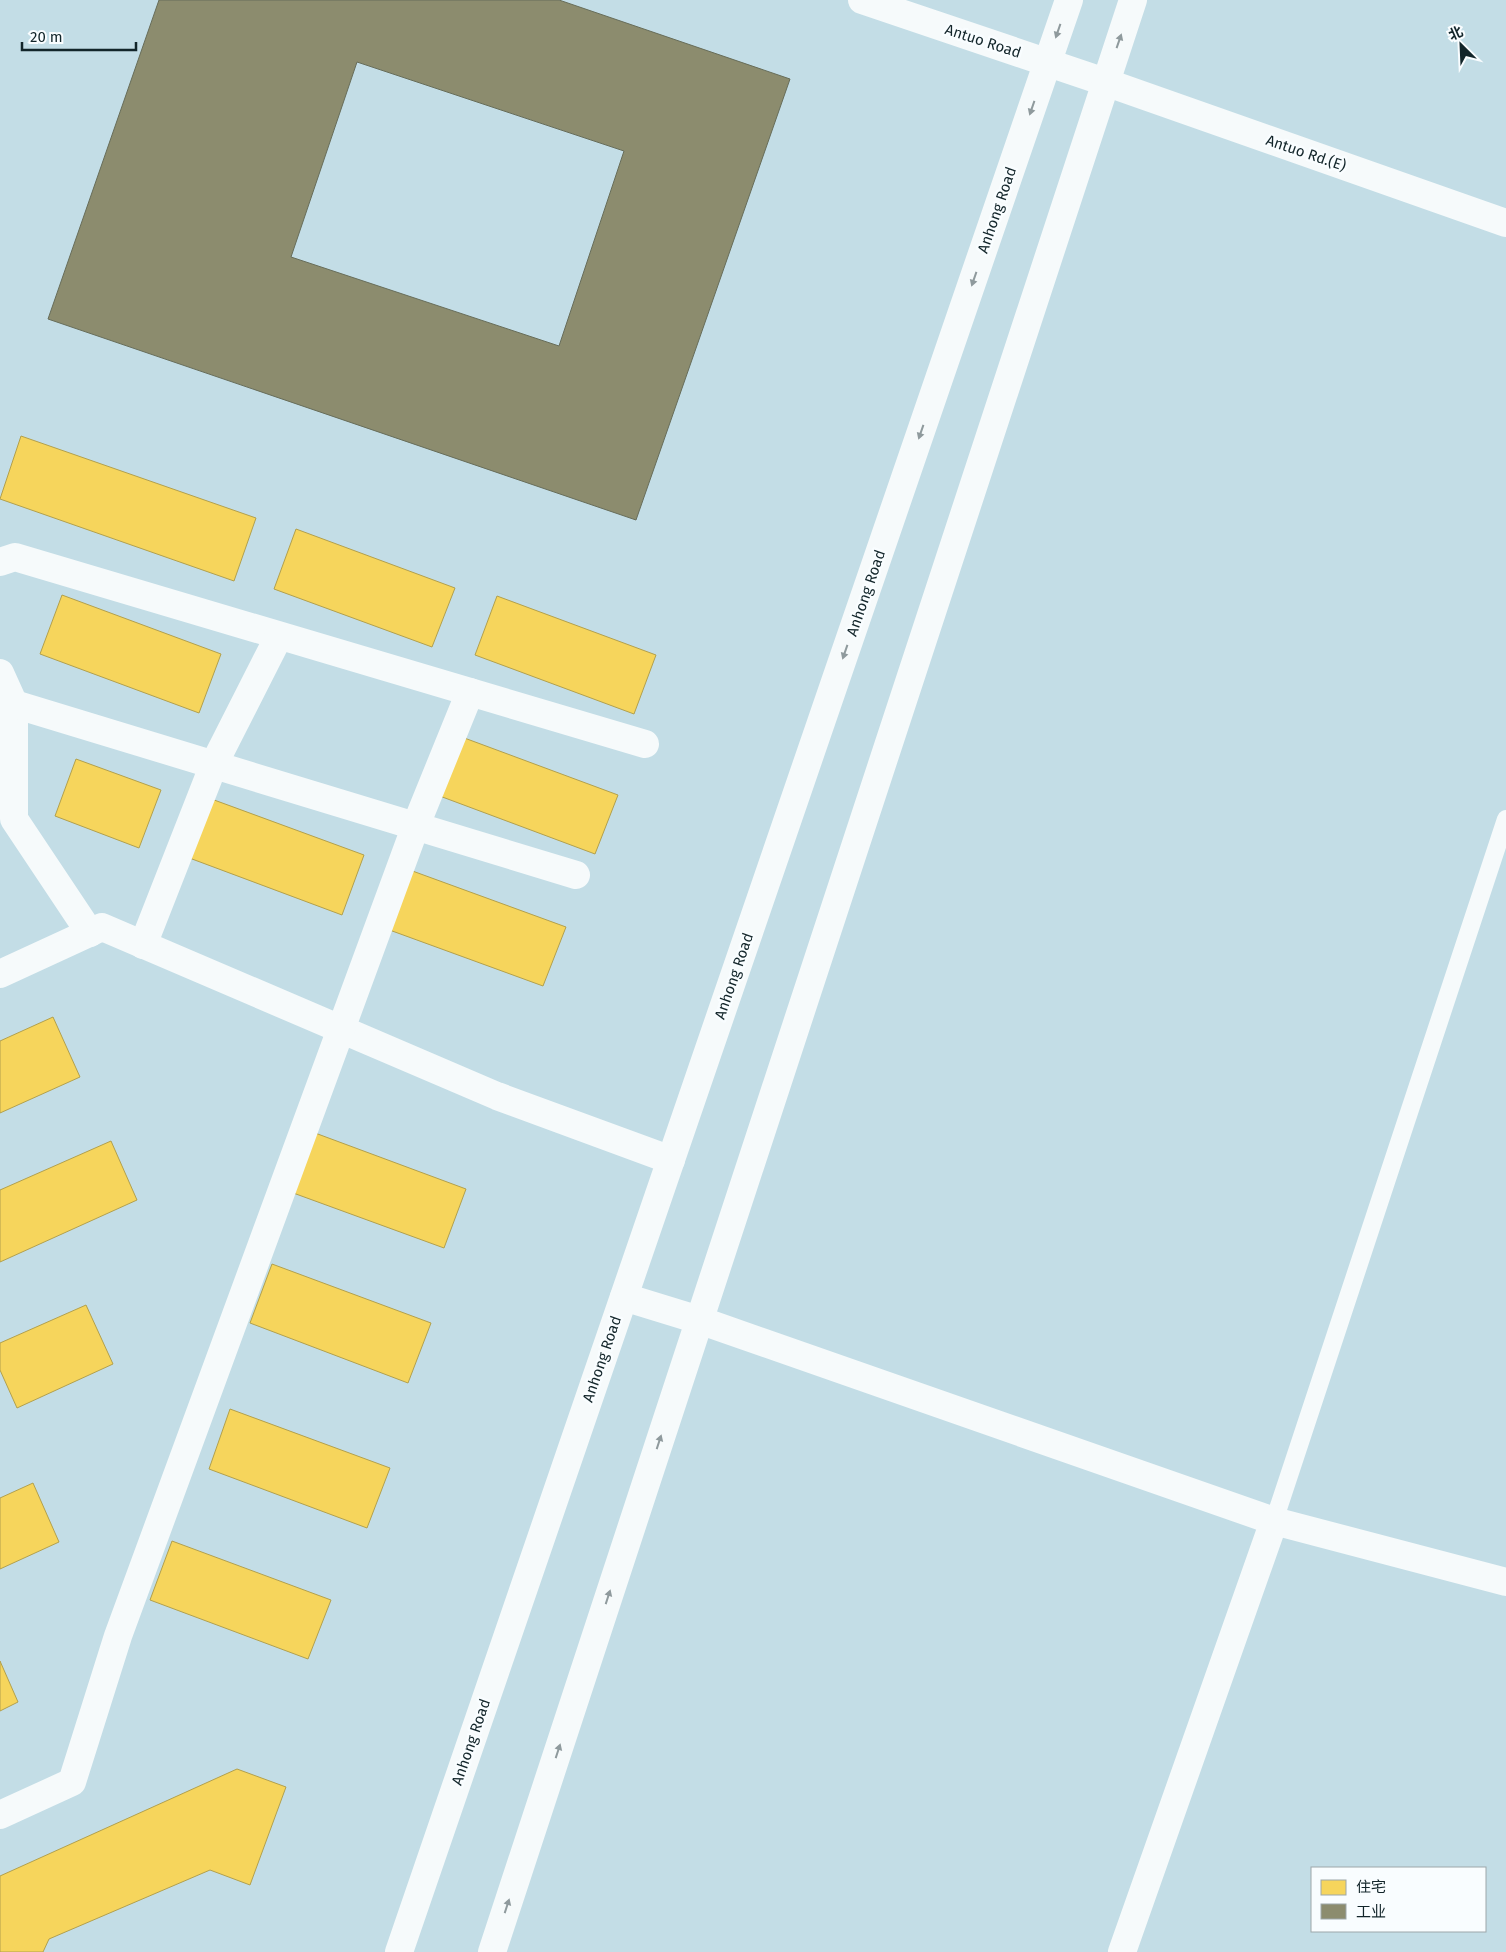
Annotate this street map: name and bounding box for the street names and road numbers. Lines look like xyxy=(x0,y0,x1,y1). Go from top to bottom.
street label: Antuo Road xyxy=(943,20,1023,62)
street label: Antuo Rd.(E) xyxy=(1264,131,1349,175)
street label: Anhong Road xyxy=(974,164,1020,256)
street label: Anhong Road xyxy=(843,547,889,639)
street label: Anhong Road xyxy=(711,930,757,1022)
street label: Anhong Road xyxy=(579,1313,625,1405)
street label: Anhong Road xyxy=(448,1696,494,1788)

